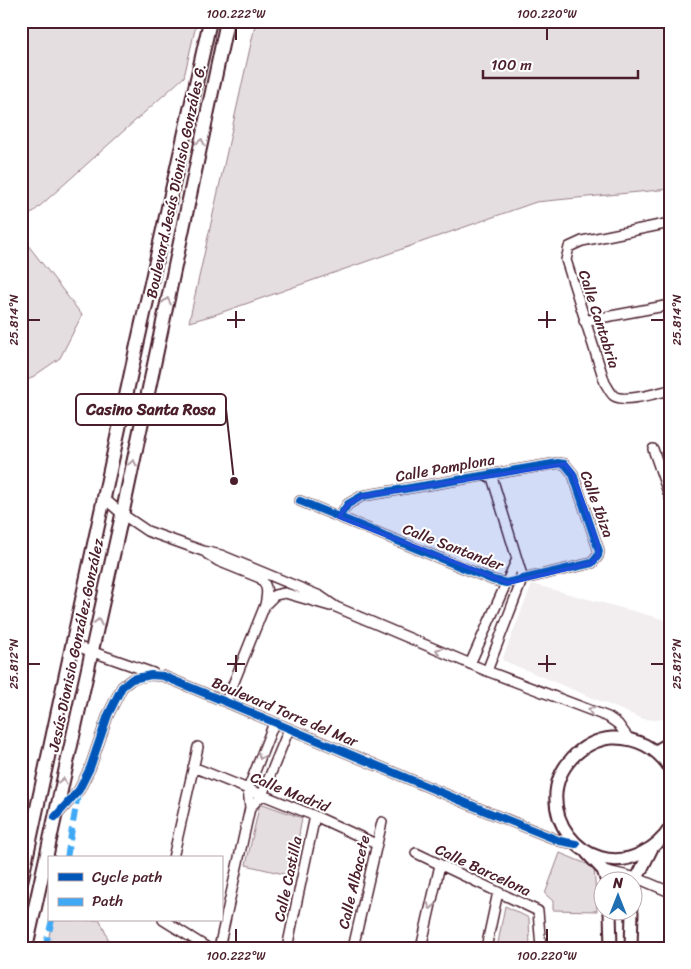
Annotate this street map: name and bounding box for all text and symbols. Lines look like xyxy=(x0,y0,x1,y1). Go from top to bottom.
text: 100.222°W xyxy=(206,3,266,25)
text: 100.220°W xyxy=(517,3,578,25)
scale bar xyxy=(483,48,638,80)
text: 100 m xyxy=(491,52,532,78)
street label: Boulevard Jesús Dionisio Gonzáles G. xyxy=(138,61,214,301)
one-way arrow xyxy=(195,137,205,146)
street label: Calle Cantabria xyxy=(571,266,627,372)
text: 25.814°N xyxy=(3,294,25,346)
text: 25.814°N xyxy=(666,294,688,346)
one-way arrow xyxy=(161,296,172,305)
callout: Casino Santa Rosa xyxy=(76,394,226,425)
text: Casino Santa Rosa xyxy=(85,395,216,424)
street label: Calle Pamplona xyxy=(393,446,497,490)
one-way arrow xyxy=(127,459,137,468)
street label: Calle Ibiza xyxy=(573,467,621,542)
street label: Calle Santander xyxy=(399,516,508,578)
street label: Jesús Dionisio González González xyxy=(41,535,111,755)
one-way arrow xyxy=(92,617,103,626)
text: 25.812°N xyxy=(3,638,25,689)
text: 25.812°N xyxy=(666,638,688,689)
one-way arrow xyxy=(435,647,444,658)
street label: Boulevard Torre del Mar xyxy=(208,669,363,755)
one-way arrow xyxy=(587,706,596,717)
one-way arrow xyxy=(257,751,267,760)
street label: Calle Madrid xyxy=(246,764,335,820)
one-way arrow xyxy=(57,776,68,785)
street label: Calle Albacete xyxy=(331,832,378,932)
street label: Calle Castilla xyxy=(266,833,310,924)
street label: Calle Barcelona xyxy=(431,836,536,904)
legend xyxy=(48,856,222,922)
text: Cycle path xyxy=(92,864,163,890)
text: N xyxy=(612,871,623,896)
north arrow xyxy=(594,872,644,922)
text: Path xyxy=(92,888,123,914)
one-way arrow xyxy=(426,902,436,911)
text: 100.222°W xyxy=(206,945,266,967)
text: 100.220°W xyxy=(517,945,578,967)

